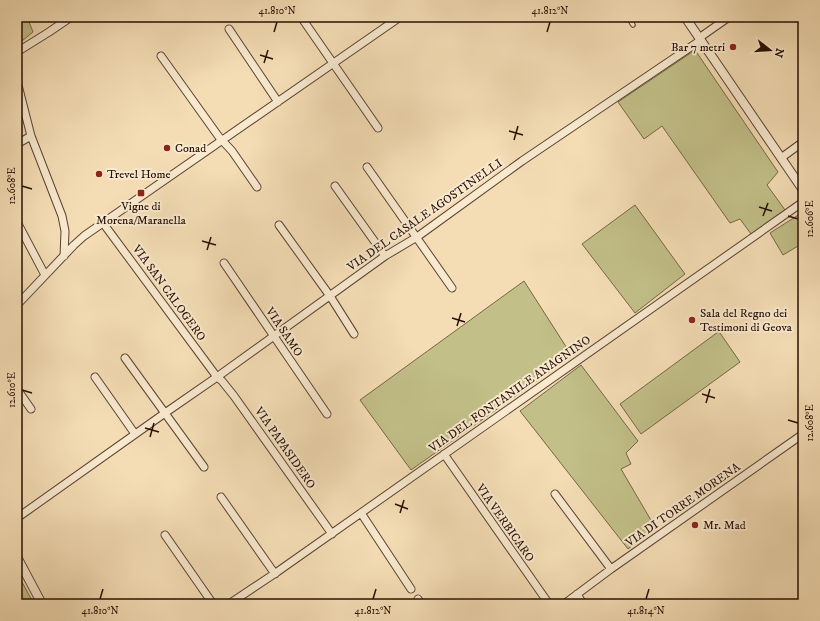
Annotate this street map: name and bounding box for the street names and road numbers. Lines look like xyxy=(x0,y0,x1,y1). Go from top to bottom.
street label: VIA DEL CASALE AGOSTINELLI xyxy=(344,156,505,275)
street label: VIA SAN CALOGERO xyxy=(128,241,209,344)
street label: VIA SAMO xyxy=(262,304,306,359)
street label: VIA DEL FONTANILE ANAGNINO xyxy=(425,332,594,456)
street label: VIA PAPASIDERO xyxy=(251,403,319,492)
street label: VIA DI TORRE MORENA xyxy=(622,459,744,551)
street label: VIA VERBICARO xyxy=(472,480,537,565)

